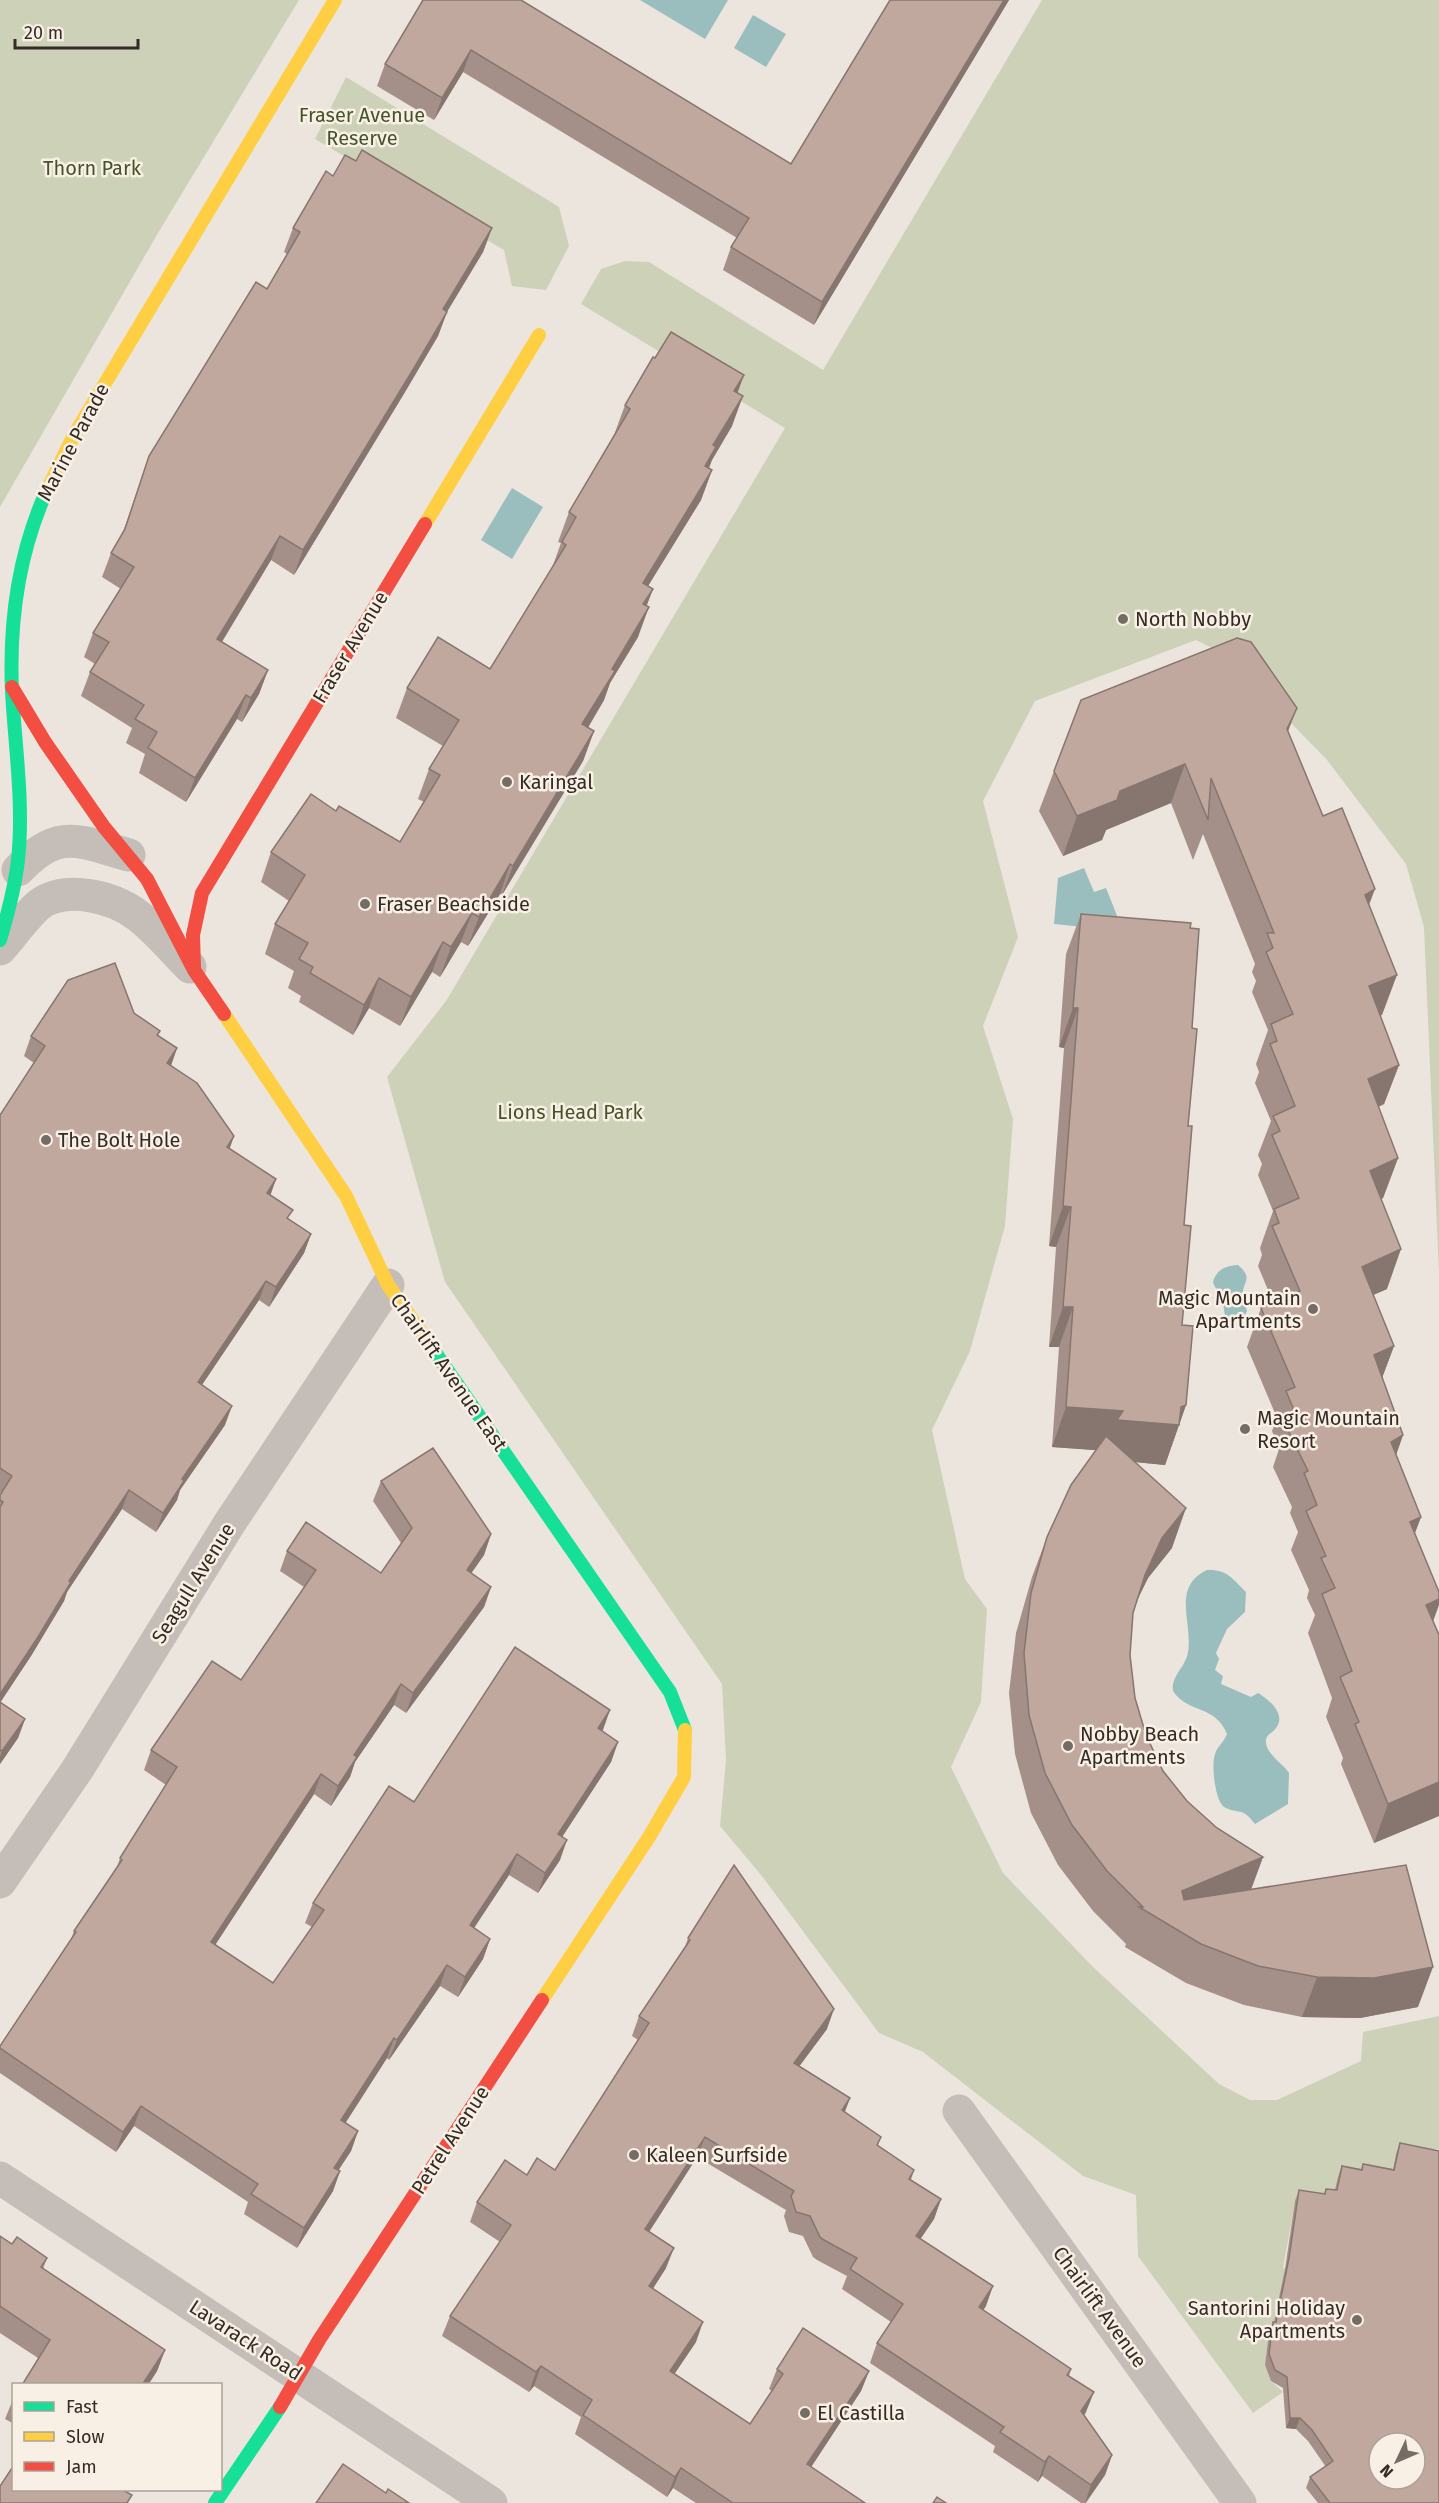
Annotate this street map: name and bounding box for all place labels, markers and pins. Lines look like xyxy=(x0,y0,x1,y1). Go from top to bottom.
place label: North Nobby xyxy=(1135,607,1251,631)
marker: North Nobby xyxy=(1116,612,1130,626)
place label: Karingal xyxy=(519,770,593,794)
marker: Karingal xyxy=(500,775,514,789)
place label: Fraser Beachside xyxy=(377,892,530,916)
marker: Fraser Beachside xyxy=(358,897,372,911)
place label: The Bolt Hole xyxy=(58,1128,180,1152)
marker: The Bolt Hole xyxy=(39,1133,53,1147)
place label: Magic Mountain Apartments xyxy=(1158,1286,1301,1333)
marker: Magic Mountain Apartments xyxy=(1306,1302,1320,1316)
place label: Magic Mountain Resort xyxy=(1257,1406,1400,1453)
marker: Magic Mountain Resort xyxy=(1238,1422,1252,1436)
place label: Nobby Beach Apartments xyxy=(1080,1722,1199,1769)
marker: Nobby Beach Apartments xyxy=(1061,1739,1075,1753)
place label: Kaleen Surfside xyxy=(646,2143,788,2167)
marker: Kaleen Surfside xyxy=(627,2148,641,2162)
place label: Santorini Holiday Apartments xyxy=(1188,2296,1345,2343)
marker: Santorini Holiday Apartments xyxy=(1350,2313,1364,2327)
place label: El Castilla xyxy=(817,2401,905,2425)
marker: El Castilla xyxy=(798,2406,812,2420)

